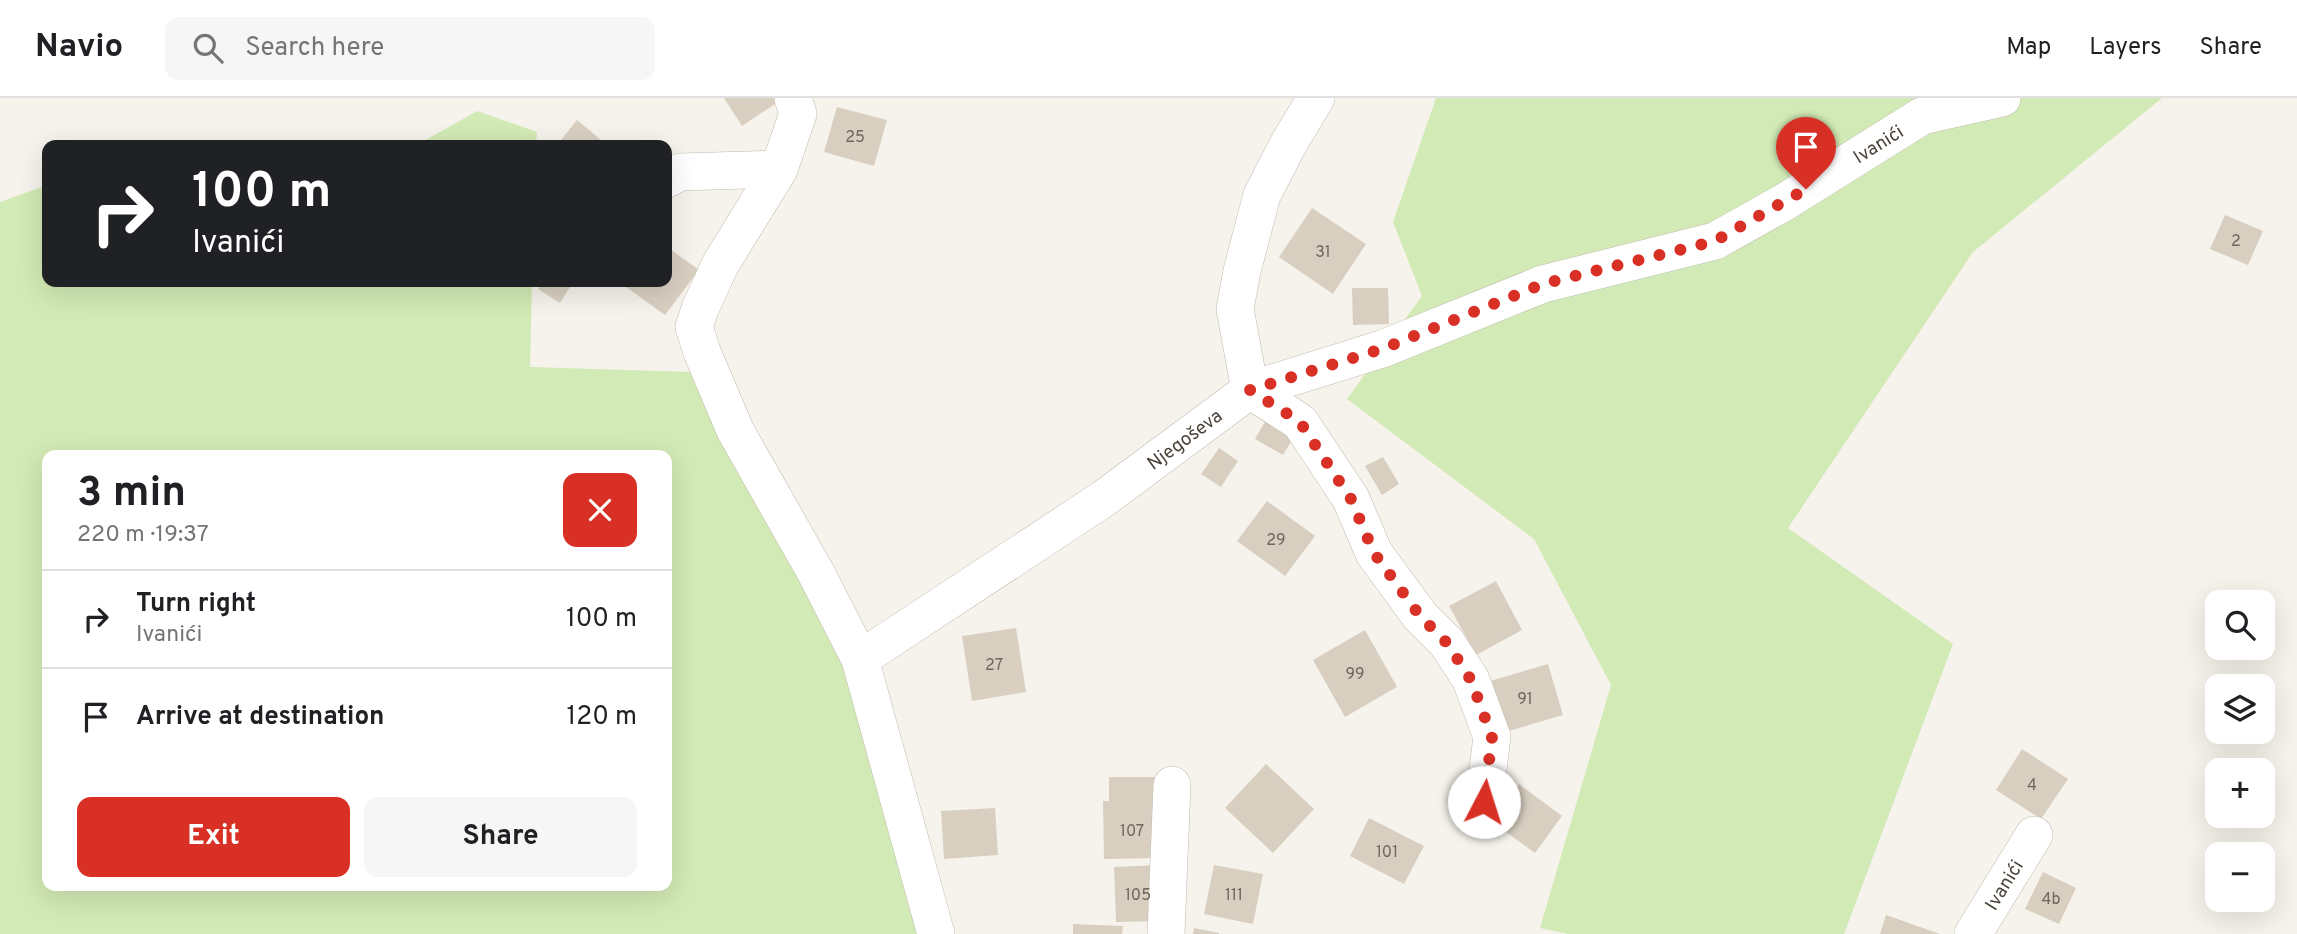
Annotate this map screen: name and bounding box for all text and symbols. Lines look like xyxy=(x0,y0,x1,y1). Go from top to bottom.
search box xyxy=(165,17,655,80)
text: Navio xyxy=(35,27,123,69)
icon: search xyxy=(189,29,227,67)
text: Search here xyxy=(245,32,384,65)
text: Map xyxy=(2006,33,2051,63)
text: Layers xyxy=(2089,33,2161,63)
text: Share xyxy=(2199,33,2262,63)
pin xyxy=(1776,117,1836,189)
street label: Ivanići xyxy=(1849,121,1909,170)
house number: 25 xyxy=(845,128,865,148)
icon: arrive xyxy=(1787,128,1825,166)
text: 100 m xyxy=(192,163,331,225)
icon: right xyxy=(77,168,168,259)
text: Ivanići xyxy=(192,224,284,264)
house number: 2 xyxy=(2231,232,2241,252)
house number: 31 xyxy=(1315,243,1331,263)
street label: Njegoševa xyxy=(1143,405,1228,476)
text: 3 min xyxy=(77,468,186,521)
button: close xyxy=(563,473,637,547)
text: 220 m · 19:37 xyxy=(77,521,209,550)
house number: 29 xyxy=(1266,531,1286,551)
text: Turn right xyxy=(136,588,256,621)
map controls xyxy=(2205,590,2275,912)
button: search xyxy=(2205,590,2275,660)
icon: right xyxy=(77,600,115,638)
text: 100 m xyxy=(566,603,637,636)
text: Ivanići xyxy=(136,621,202,650)
house number: 27 xyxy=(985,656,1003,676)
house number: 99 xyxy=(1345,665,1365,685)
button: layers xyxy=(2205,674,2275,744)
house number: 91 xyxy=(1517,690,1533,710)
icon: arrive xyxy=(77,698,115,736)
text: Arrive at destination xyxy=(136,701,384,734)
text: 120 m xyxy=(567,701,637,734)
button: + xyxy=(2205,758,2275,828)
position arrow xyxy=(1447,765,1521,839)
house number: 4 xyxy=(2027,776,2037,796)
button: Exit xyxy=(77,797,350,877)
button: Share xyxy=(364,797,637,877)
house number: 107 xyxy=(1120,822,1144,842)
button: − xyxy=(2205,842,2275,912)
house number: 101 xyxy=(1376,843,1398,863)
street label: Ivanići xyxy=(1981,856,2030,915)
house number: 105 xyxy=(1125,886,1151,906)
house number: 111 xyxy=(1225,886,1243,906)
house number: 4b xyxy=(2042,890,2060,910)

